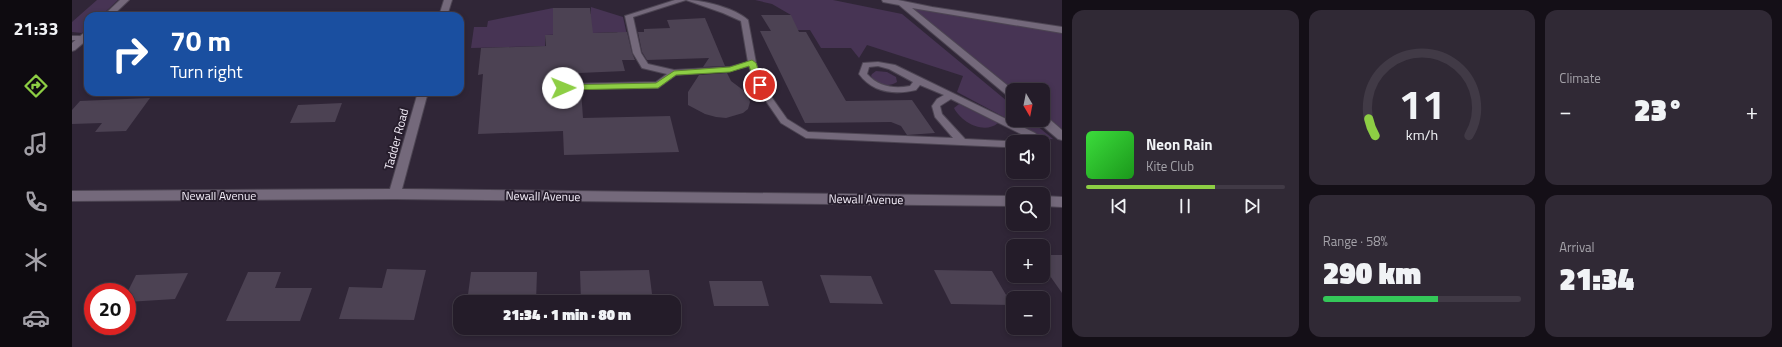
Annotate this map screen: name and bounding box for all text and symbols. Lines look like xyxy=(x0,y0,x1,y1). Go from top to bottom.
text: 21:33 xyxy=(14,15,58,42)
text: 70 m xyxy=(170,19,231,62)
icon: right xyxy=(104,28,156,80)
text: Turn right xyxy=(170,58,243,85)
position arrow xyxy=(542,67,584,109)
pin xyxy=(743,68,777,102)
text: Climate xyxy=(1559,68,1601,88)
text: 11 xyxy=(1399,71,1445,134)
icon: directions xyxy=(22,72,50,100)
icon: arrive xyxy=(749,74,771,96)
north arrow xyxy=(1006,83,1050,127)
map controls xyxy=(1006,83,1050,335)
text: 23° xyxy=(1634,87,1683,133)
text: − xyxy=(1559,94,1572,128)
text: + xyxy=(1746,94,1758,128)
street label: Tadder Road xyxy=(379,106,413,172)
text: km/h xyxy=(1406,123,1438,145)
icon: music xyxy=(22,130,50,158)
text: Neon Rain xyxy=(1146,133,1213,156)
button: sound xyxy=(1006,135,1050,179)
text: Kite Club xyxy=(1146,156,1194,176)
street label: Newall Avenue xyxy=(182,186,256,205)
street label: Newall Avenue xyxy=(505,186,581,206)
button: search xyxy=(1006,187,1050,231)
icon: phone xyxy=(22,188,50,216)
street label: Newall Avenue xyxy=(828,189,904,209)
icon: previous xyxy=(1108,195,1130,217)
icon: pause xyxy=(1174,195,1196,217)
icon: next xyxy=(1241,195,1263,217)
text: Range · 58% xyxy=(1323,231,1388,251)
text: Arrival xyxy=(1559,237,1595,257)
button: + xyxy=(1006,239,1050,283)
icon: climate xyxy=(22,246,50,274)
text: 290 km xyxy=(1323,250,1421,296)
text: 21:34 xyxy=(1559,256,1634,302)
speed limit sign: 20 xyxy=(84,283,136,335)
button: − xyxy=(1006,291,1050,335)
text: 21:34 · 1 min · 80 m xyxy=(503,303,631,326)
icon: car xyxy=(22,304,50,332)

